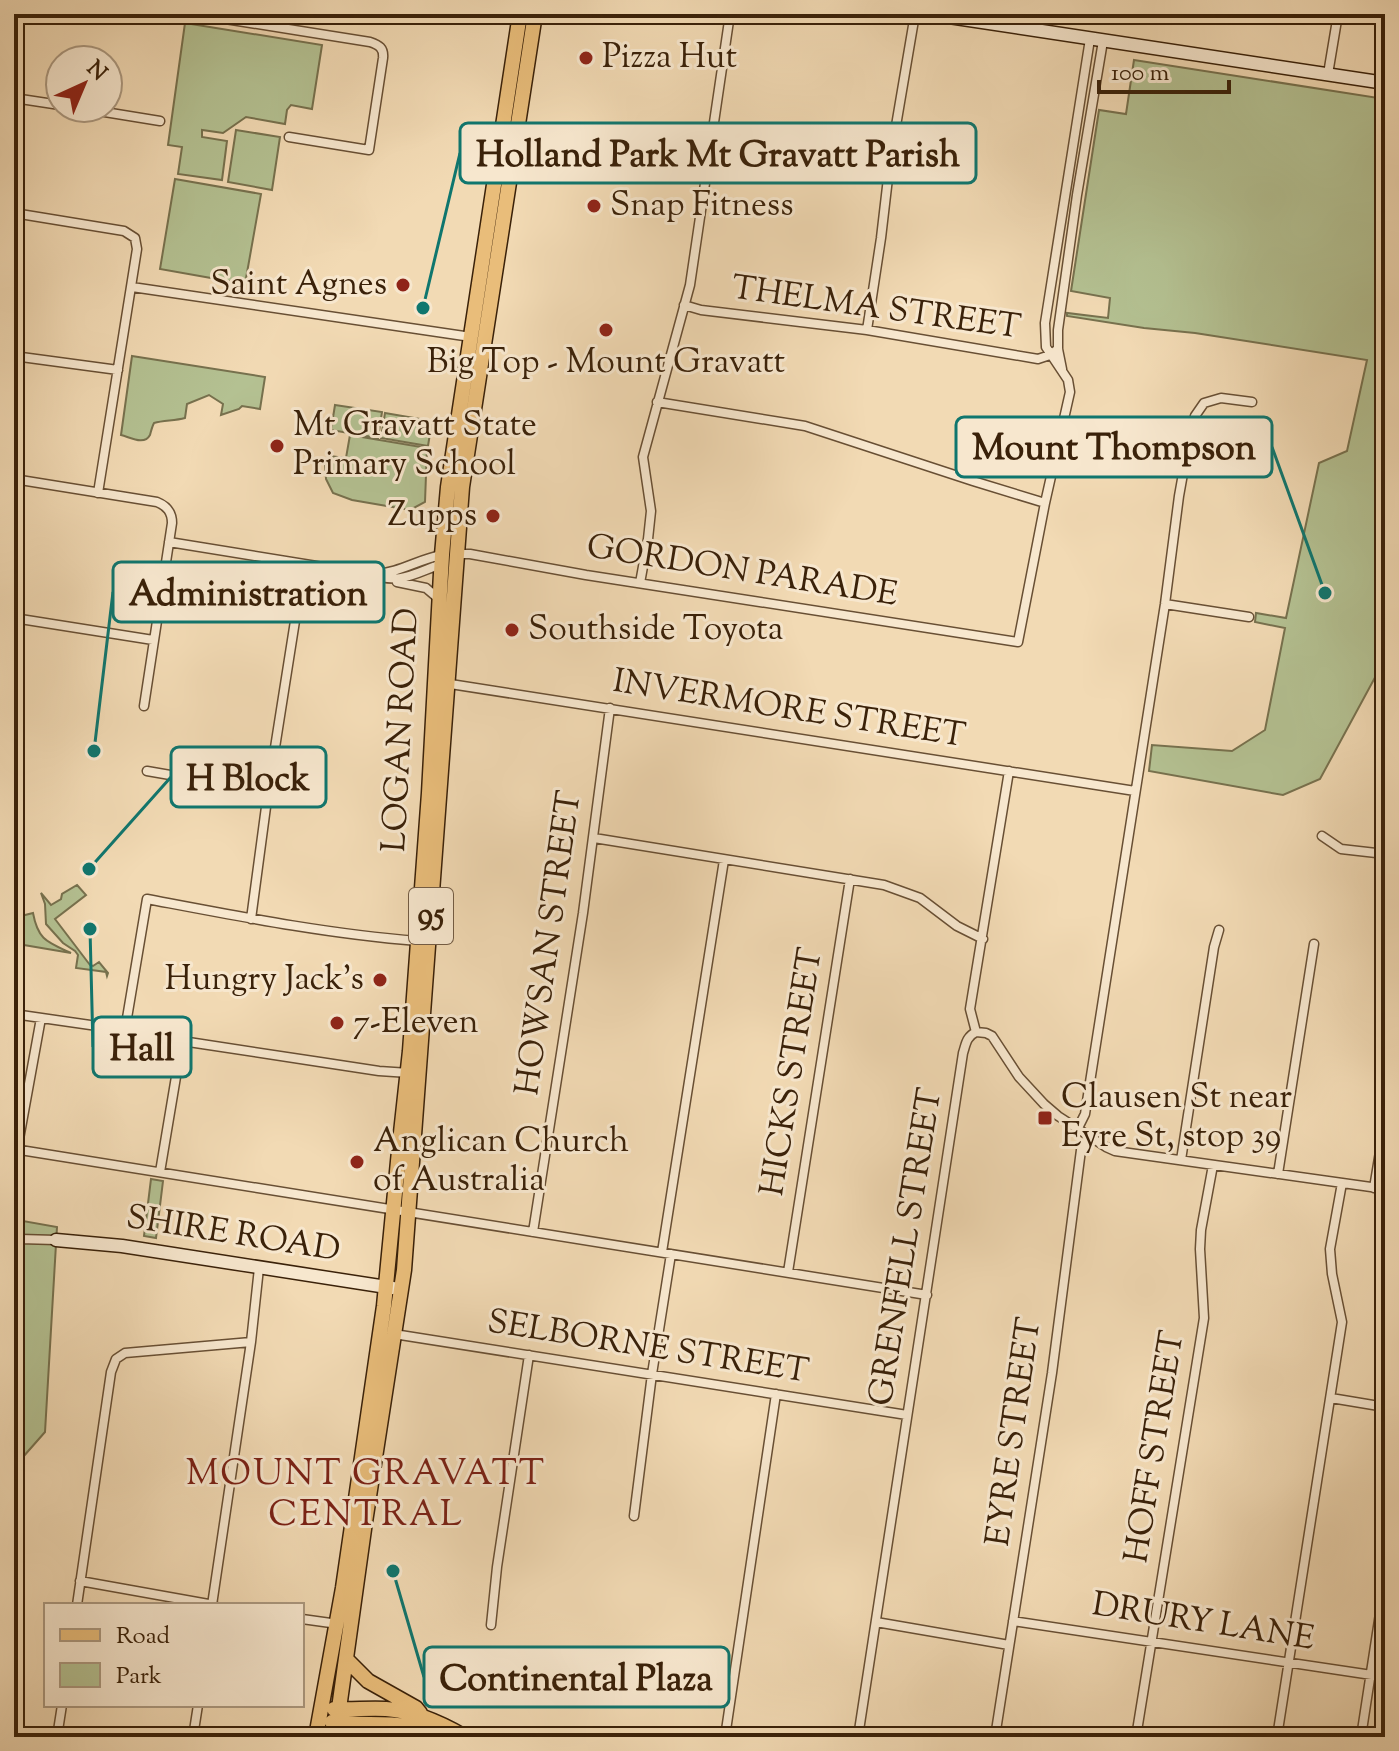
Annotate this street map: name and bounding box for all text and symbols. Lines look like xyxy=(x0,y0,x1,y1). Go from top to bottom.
place label: Pizza Hut xyxy=(602,34,737,83)
north arrow xyxy=(44,44,124,124)
scale bar xyxy=(1099,44,1229,94)
marker: Pizza Hut xyxy=(577,49,595,67)
text: N xyxy=(78,54,114,90)
text: 100 m xyxy=(1111,57,1169,91)
callout: Holland Park Mt Gravatt Parish xyxy=(460,123,976,183)
text: Holland Park Mt Gravatt Parish xyxy=(476,131,960,183)
place label: Snap Fitness xyxy=(610,182,794,231)
marker: Snap Fitness xyxy=(585,197,603,215)
place label: Saint Agnes xyxy=(210,261,387,310)
street label: THELMA STREET xyxy=(728,264,1024,354)
marker: Saint Agnes xyxy=(394,276,412,294)
marker: Big Top - Mount Gravatt xyxy=(597,321,615,339)
place label: Big Top - Mount Gravatt xyxy=(427,339,786,388)
place label: Mt Gravatt State Primary School xyxy=(293,402,537,490)
callout: Mount Thompson xyxy=(956,417,1272,477)
text: Mount Thompson xyxy=(972,424,1257,476)
marker: Mt Gravatt State Primary School xyxy=(268,437,286,455)
place label: Zupps xyxy=(388,492,477,541)
marker: Zupps xyxy=(484,507,502,525)
street label: GORDON PARADE xyxy=(583,523,901,621)
callout: Administration xyxy=(113,562,384,622)
text: Administration xyxy=(129,570,368,622)
place label: Southside Toyota xyxy=(528,606,783,655)
street label: LOGAN ROAD xyxy=(371,607,433,853)
marker: Southside Toyota xyxy=(503,621,521,639)
street label: INVERMORE STREET xyxy=(609,658,969,762)
callout: H Block xyxy=(171,747,326,807)
text: H Block xyxy=(186,755,310,807)
street label: HOWSAN STREET xyxy=(504,788,596,1098)
road number: 95 xyxy=(409,888,453,944)
street label: HICKS STREET xyxy=(749,944,837,1200)
place label: Hungry Jack's xyxy=(165,956,364,1005)
marker: Hungry Jack's xyxy=(371,971,389,989)
place label: 7-Eleven xyxy=(353,999,479,1048)
marker: 7-Eleven xyxy=(328,1014,346,1032)
callout: Hall xyxy=(93,1017,191,1077)
text: Hall xyxy=(109,1025,175,1077)
place label: Clausen St near Eyre St, stop 39 xyxy=(1061,1074,1292,1162)
street label: GRENFELL STREET xyxy=(858,1085,956,1409)
marker: Clausen St near Eyre St, stop 39 xyxy=(1036,1109,1054,1127)
place label: Anglican Church of Australia xyxy=(373,1118,629,1206)
marker: Anglican Church of Australia xyxy=(348,1153,366,1171)
street label: SHIRE ROAD xyxy=(123,1194,343,1276)
street label: SELBORNE STREET xyxy=(484,1298,812,1398)
street label: EYRE STREET xyxy=(975,1314,1055,1550)
street label: HOFF STREET xyxy=(1113,1327,1199,1567)
district label: MOUNT GRAVATT CENTRAL xyxy=(186,1449,546,1542)
street label: DRURY LANE xyxy=(1088,1581,1318,1665)
legend xyxy=(44,1603,304,1707)
text: Road xyxy=(116,1620,170,1654)
callout: Continental Plaza xyxy=(424,1647,729,1707)
text: Continental Plaza xyxy=(439,1655,713,1707)
text: Park xyxy=(116,1660,162,1694)

